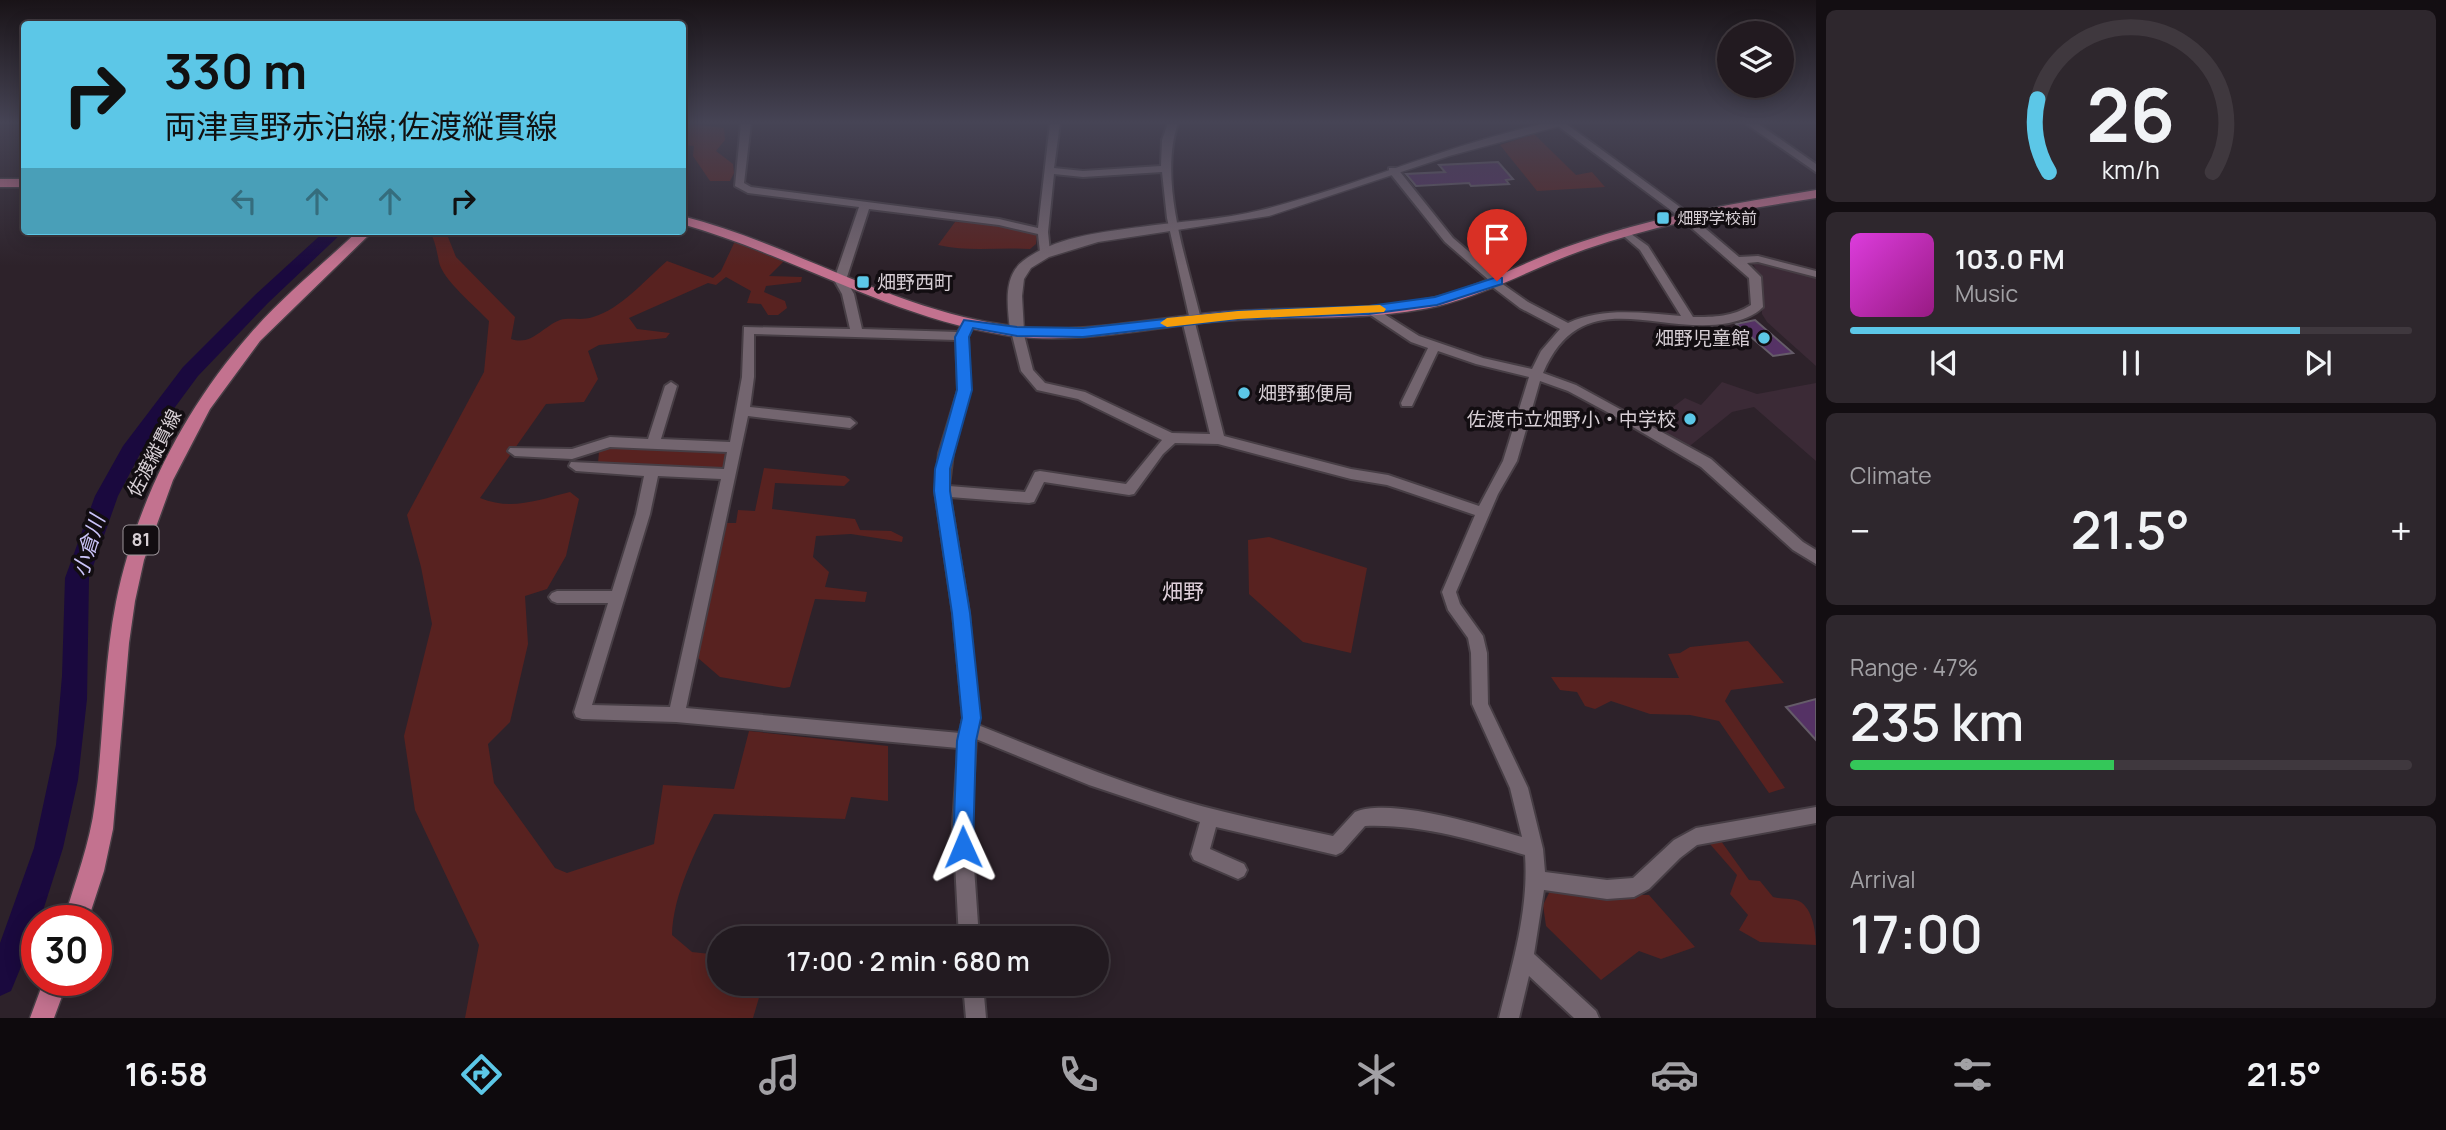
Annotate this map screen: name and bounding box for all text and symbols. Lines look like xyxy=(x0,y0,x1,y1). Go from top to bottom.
map controls xyxy=(1717,21,1794,98)
button: layers xyxy=(1717,21,1794,98)
text: 330 m xyxy=(164,37,307,104)
icon: right xyxy=(49,49,140,140)
text: 26 xyxy=(2087,64,2175,164)
text: 両津真野赤泊線;佐渡縦貫線 xyxy=(164,104,558,148)
text: km/h xyxy=(2102,152,2160,187)
icon: left xyxy=(225,182,263,220)
icon: ahead xyxy=(298,182,336,220)
icon: ahead xyxy=(371,182,409,220)
icon: right xyxy=(444,182,482,220)
place label: 畑野学校前 xyxy=(1677,207,1757,229)
pin xyxy=(1467,209,1527,281)
marker: 畑野学校前 xyxy=(1655,210,1671,226)
icon: arrive xyxy=(1478,220,1516,258)
text: 103.0 FM xyxy=(1955,241,2065,277)
place label: 畑野西町 xyxy=(877,269,953,295)
marker: 畑野西町 xyxy=(855,274,871,290)
text: Music xyxy=(1955,277,2018,309)
place label: 畑野児童館 xyxy=(1655,325,1750,351)
marker: 畑野児童館 xyxy=(1756,330,1772,346)
icon: previous xyxy=(1925,344,1963,382)
icon: pause xyxy=(2112,344,2150,382)
icon: next xyxy=(2299,344,2337,382)
place label: 畑野郵便局 xyxy=(1258,380,1353,406)
marker: 畑野郵便局 xyxy=(1236,385,1252,401)
street label: 佐渡縦貫線 xyxy=(121,405,187,501)
place label: 佐渡市立畑野小・中学校 xyxy=(1467,406,1676,432)
marker: 佐渡市立畑野小・中学校 xyxy=(1682,411,1698,427)
text: Climate xyxy=(1850,459,1932,491)
text: 21.5° xyxy=(2071,494,2190,565)
text: − xyxy=(1850,504,1871,556)
text: + xyxy=(2390,504,2412,556)
water label: 小倉川 xyxy=(65,510,111,580)
road number: 81 xyxy=(124,526,158,554)
district label: 畑野 xyxy=(1162,577,1204,605)
text: Range · 47% xyxy=(1850,651,1978,683)
text: 235 km xyxy=(1850,686,2024,757)
position arrow xyxy=(926,810,1000,884)
text: Arrival xyxy=(1850,863,1916,895)
text: 17:00 xyxy=(1850,898,1983,969)
speed limit sign: 30 xyxy=(21,905,112,996)
text: 17:00 · 2 min · 680 m xyxy=(786,943,1030,979)
icon: directions xyxy=(457,1050,506,1099)
icon: music xyxy=(755,1050,804,1099)
icon: phone xyxy=(1054,1050,1103,1099)
icon: climate xyxy=(1352,1050,1401,1099)
icon: car xyxy=(1650,1050,1699,1099)
icon: filters xyxy=(1948,1050,1997,1099)
text: 16:58 xyxy=(125,1052,208,1096)
text: 21.5° xyxy=(2247,1052,2321,1096)

